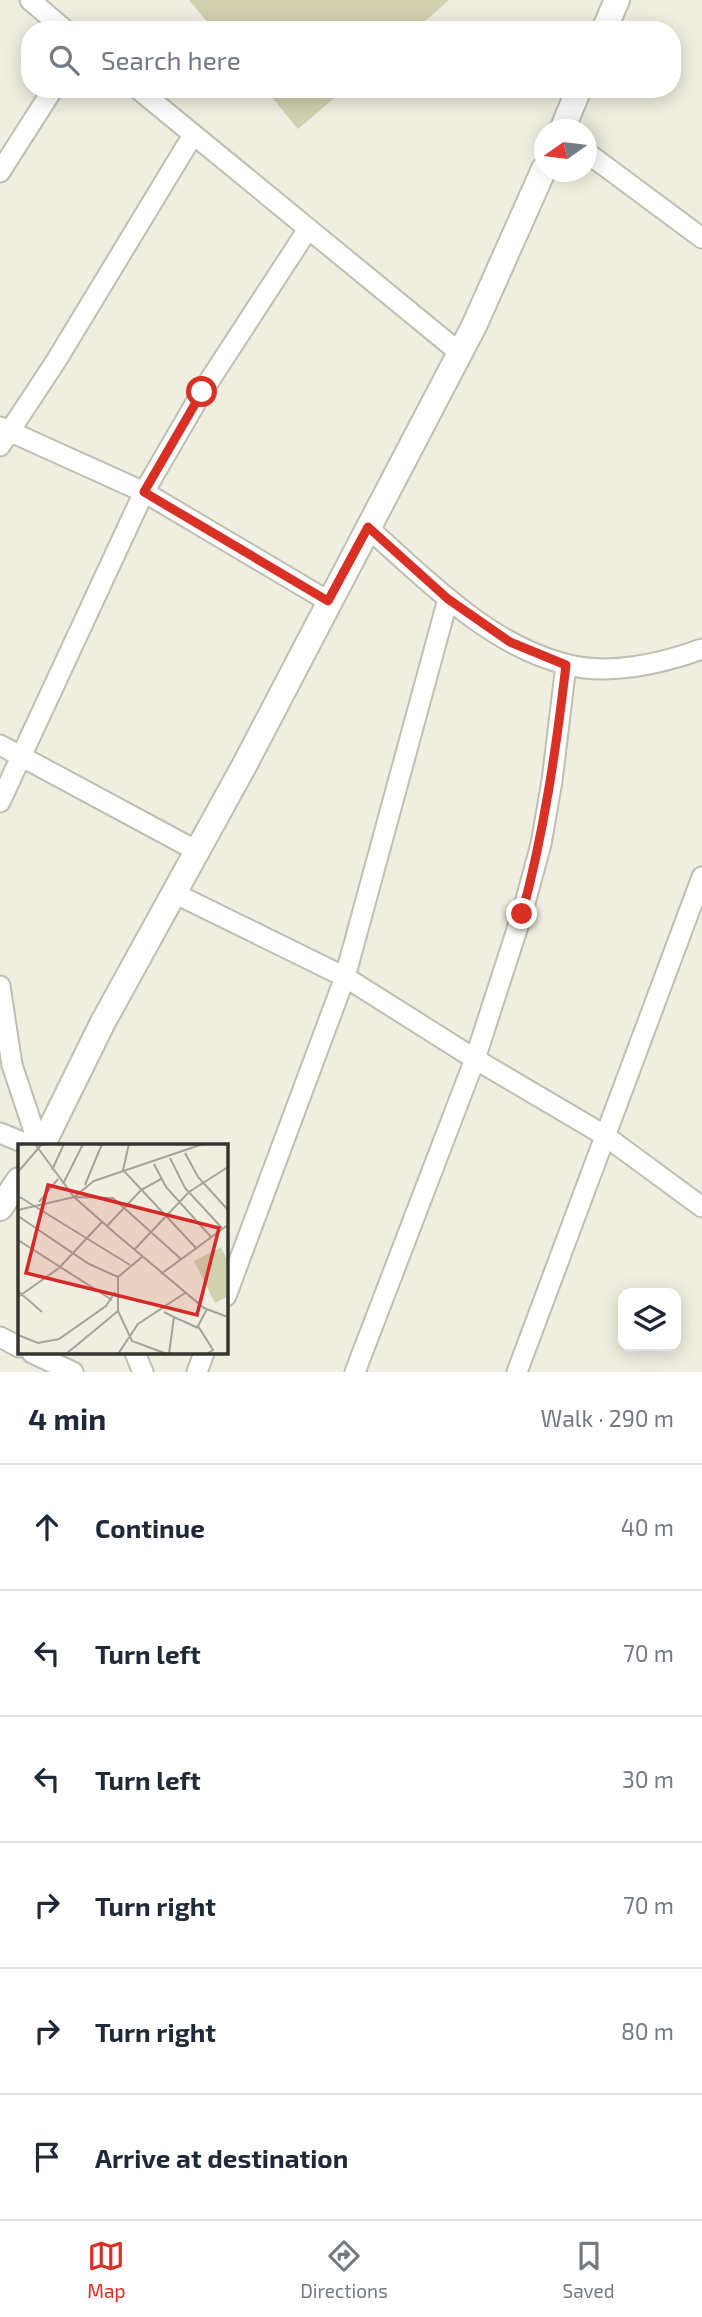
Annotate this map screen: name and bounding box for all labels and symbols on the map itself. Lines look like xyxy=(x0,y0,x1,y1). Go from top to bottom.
north arrow xyxy=(534,119,597,182)
route start xyxy=(186,376,217,407)
route end xyxy=(506,898,537,929)
inset map xyxy=(18,1144,228,1354)

